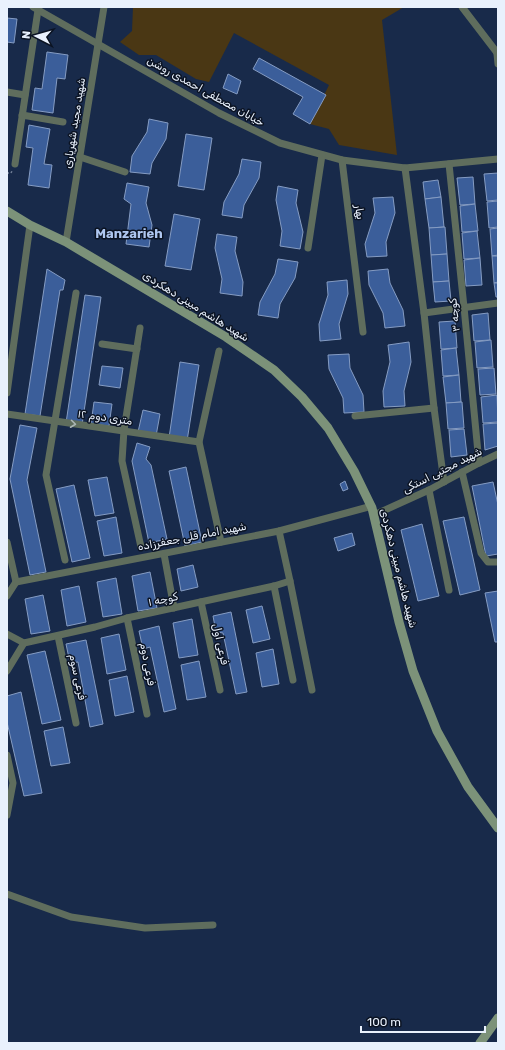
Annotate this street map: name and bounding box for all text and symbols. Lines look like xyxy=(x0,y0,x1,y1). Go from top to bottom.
north arrow xyxy=(16,16,56,56)
text: N xyxy=(20,30,33,40)
street label: خیابان مصطفی احمدی روشن xyxy=(144,54,267,130)
street label: شهید مجید شهریاری xyxy=(61,77,88,170)
street label: بهار xyxy=(352,203,367,220)
district label: Manzarieh xyxy=(95,226,163,241)
street label: شهید هاشم مبینی دهکردی xyxy=(140,268,251,345)
street label: کوچه ۳ xyxy=(446,297,464,332)
street label: ۱۲ متری دوم xyxy=(77,407,133,429)
one-way arrow xyxy=(70,419,76,428)
street label: شهید مجتبی استکی xyxy=(400,445,484,496)
street label: شهید هاشم مبینی دهکردی xyxy=(376,507,420,629)
street label: شهید امام قلی جعفرزاده xyxy=(137,520,248,554)
street label: کوچه ۱ xyxy=(147,590,179,610)
street label: فرعی اول xyxy=(209,622,231,666)
street label: فرعی دوم xyxy=(136,642,158,687)
street label: فرعی سوم xyxy=(65,653,89,701)
scale bar xyxy=(361,1008,485,1034)
text: 100 m xyxy=(367,1015,401,1029)

